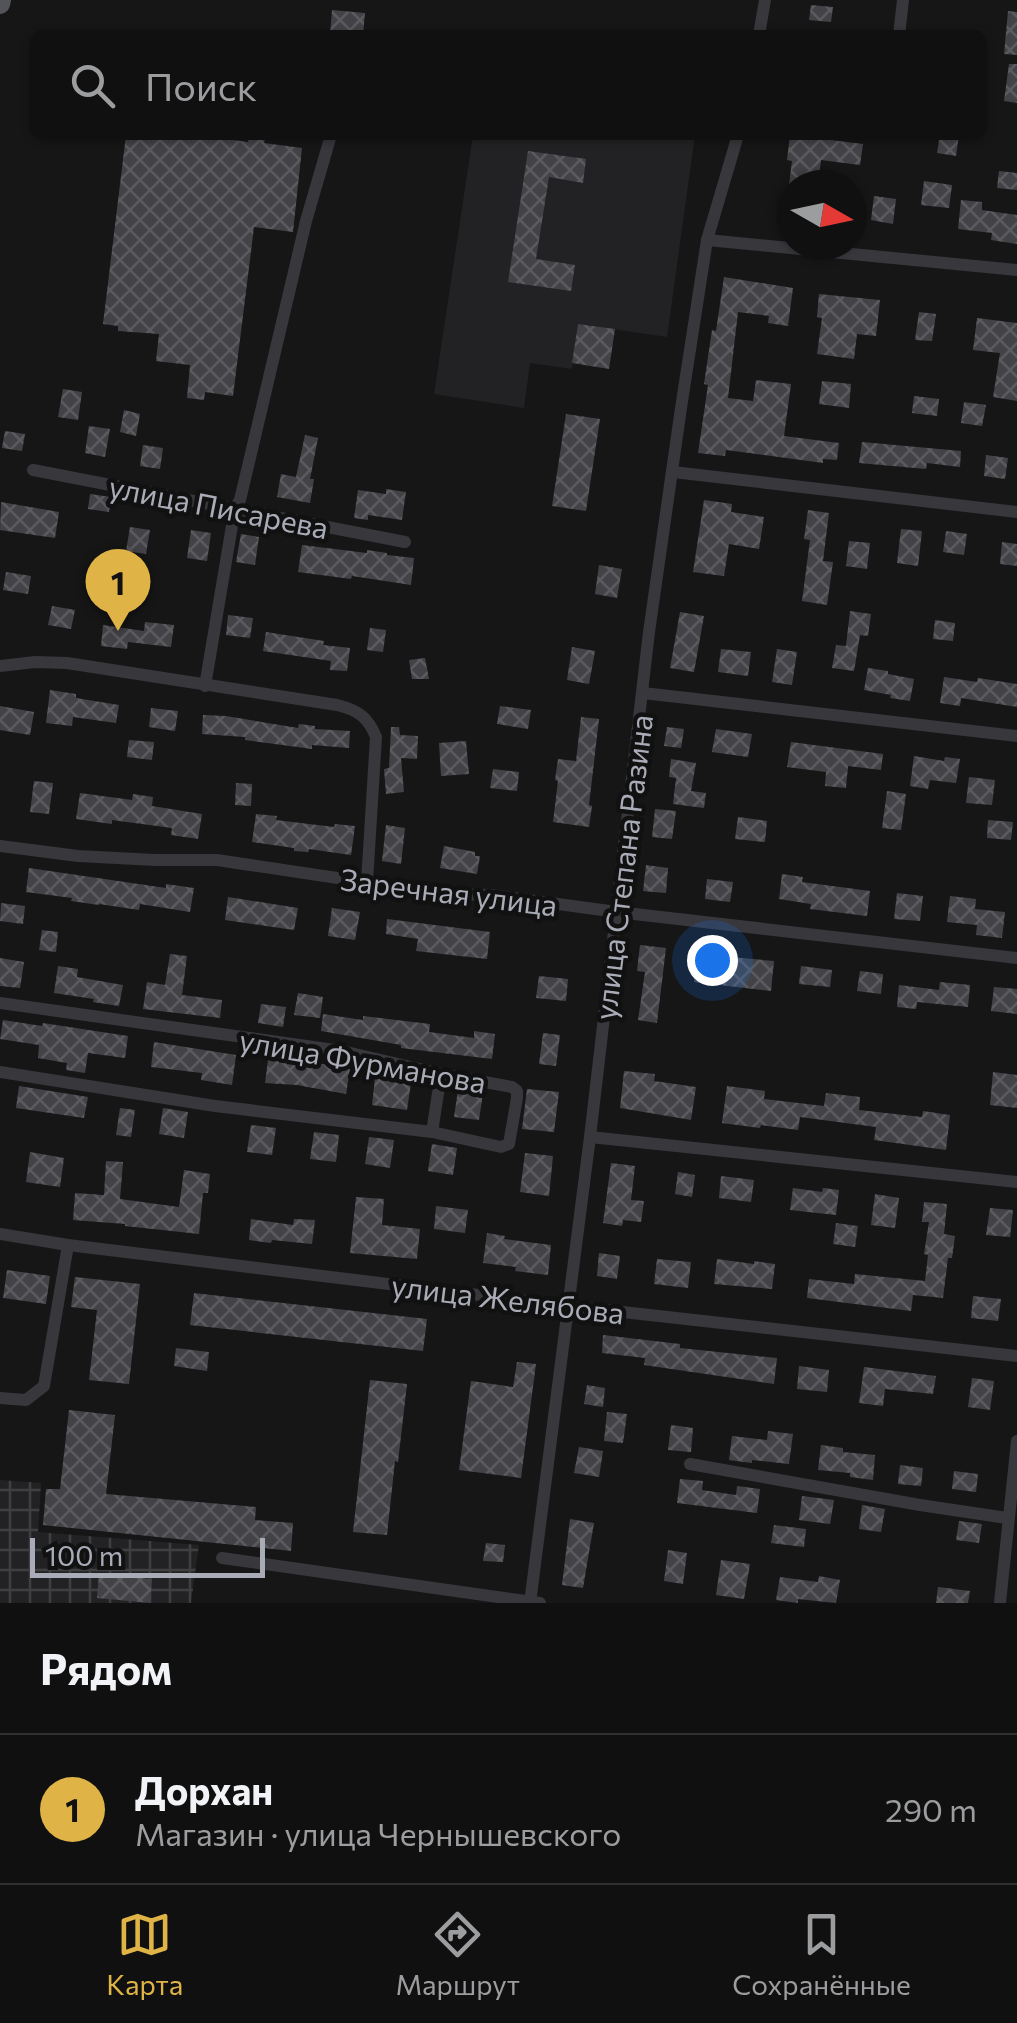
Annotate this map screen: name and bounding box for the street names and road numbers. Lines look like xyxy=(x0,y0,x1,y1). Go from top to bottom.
street label: улица Писарева xyxy=(106,467,332,545)
street label: улица Степана Разина xyxy=(585,712,659,1022)
street label: Заречная улица xyxy=(338,859,560,923)
street label: улица Фурманова xyxy=(237,1020,489,1100)
street label: улица Желябова xyxy=(390,1265,626,1331)

